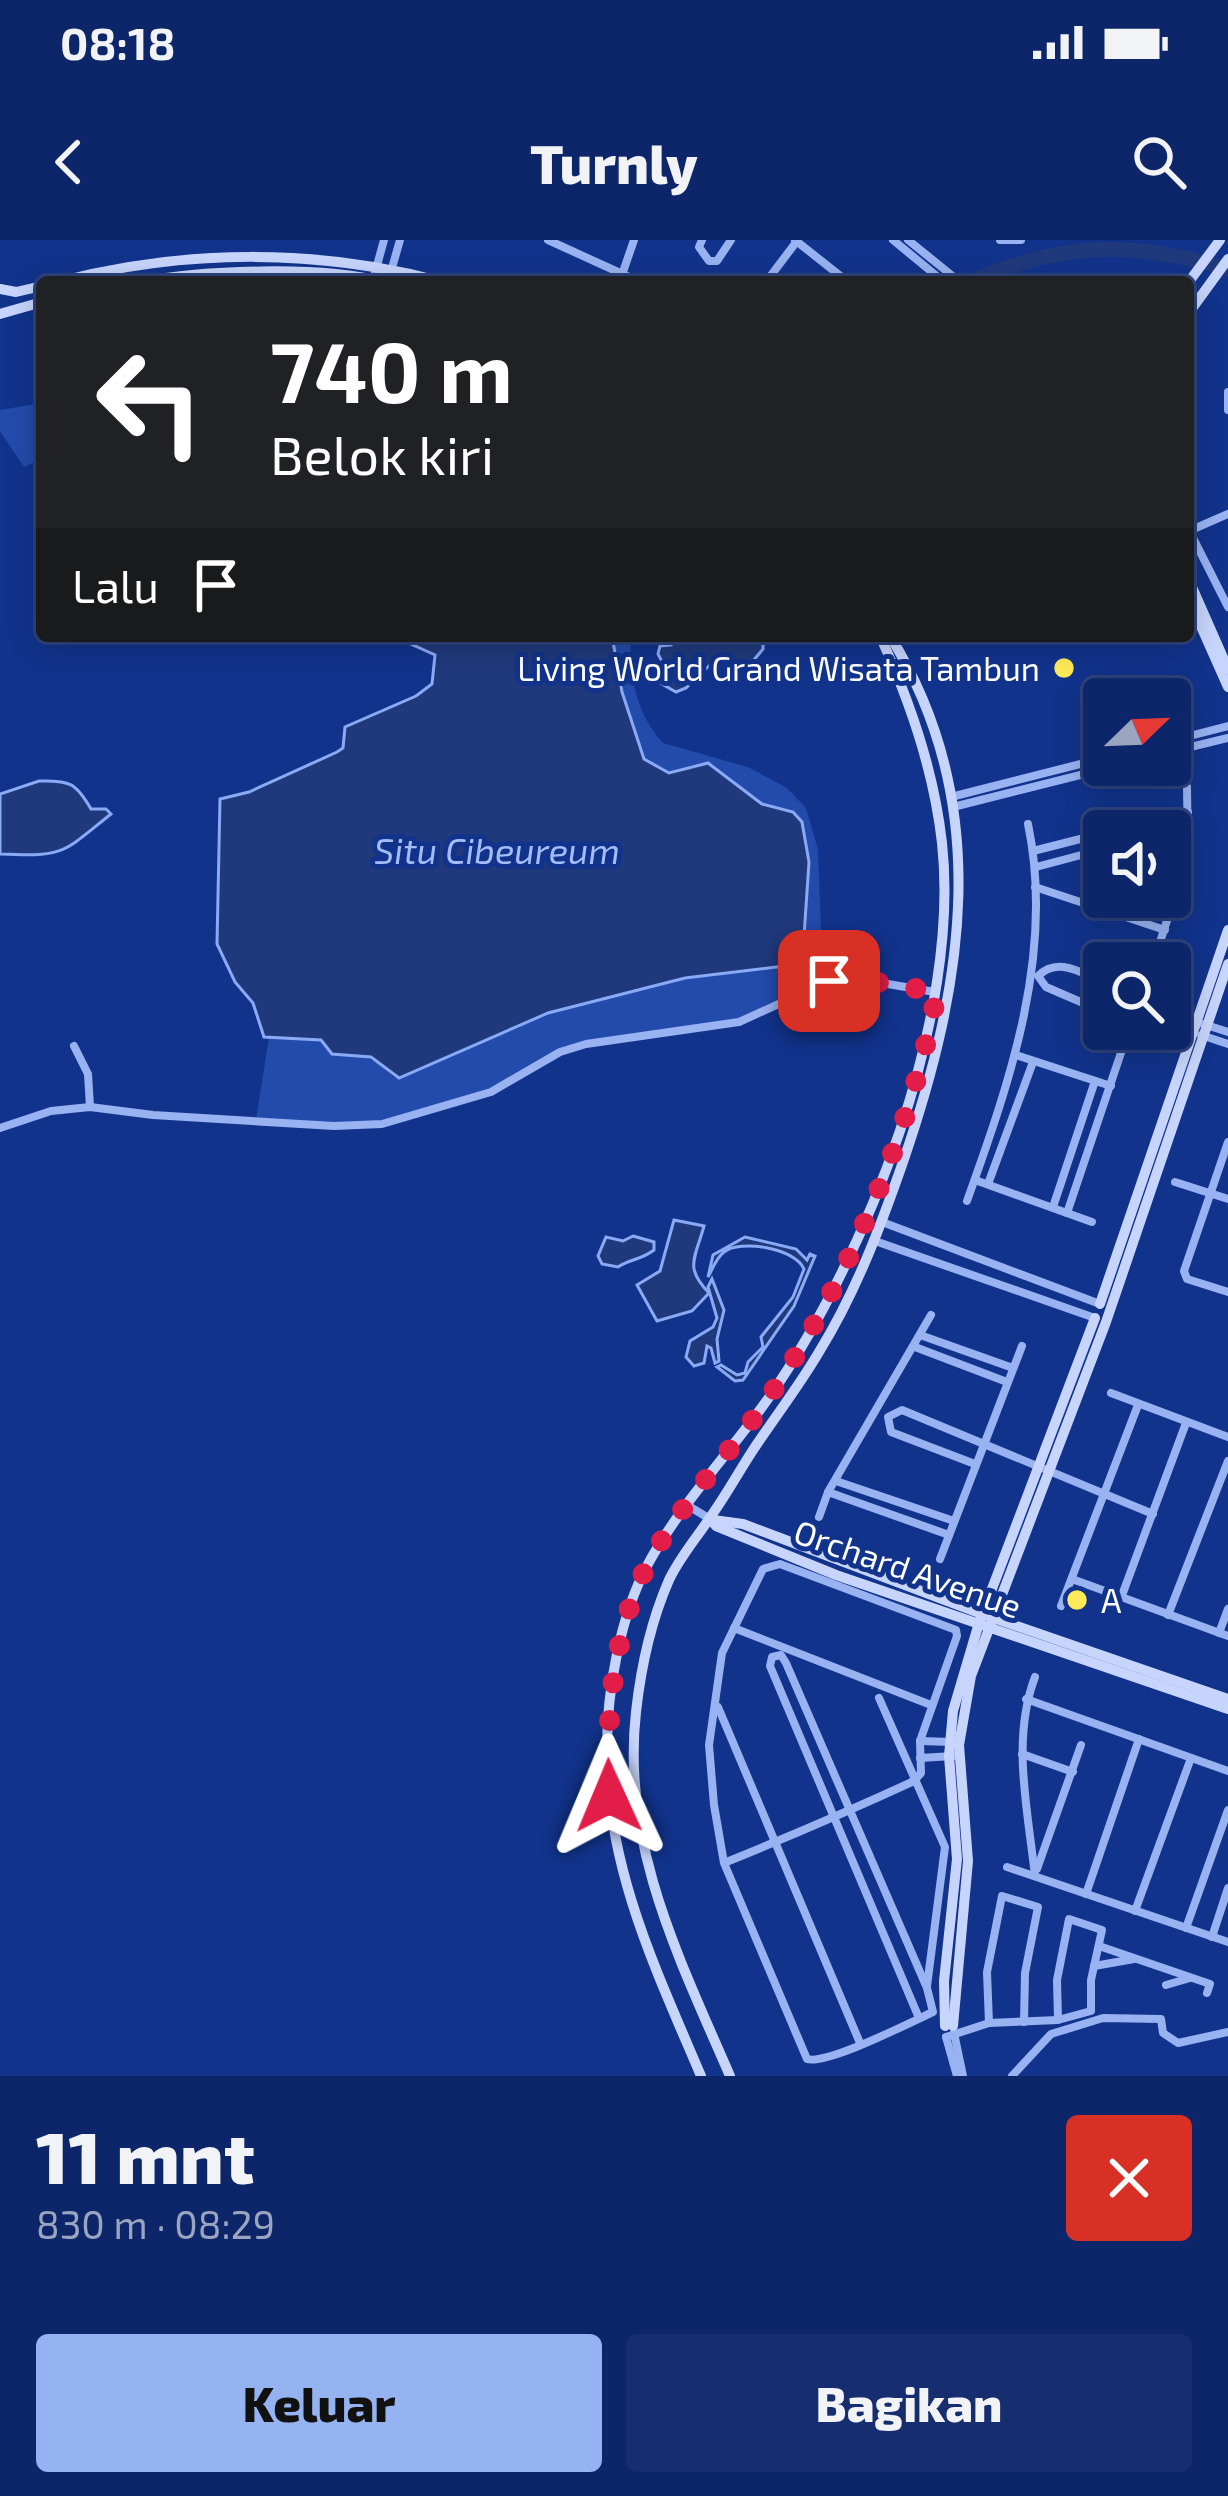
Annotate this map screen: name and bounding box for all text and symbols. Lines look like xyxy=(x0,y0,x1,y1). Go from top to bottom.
text: 08:18 xyxy=(60,15,175,69)
icon: back xyxy=(36,129,102,195)
icon: search xyxy=(1126,129,1192,195)
text: Turnly xyxy=(530,130,698,195)
text: 740 m xyxy=(270,319,513,420)
icon: left xyxy=(72,324,228,480)
text: Belok kiri xyxy=(270,421,494,486)
icon: arrive xyxy=(183,552,249,618)
text: Lalu xyxy=(72,558,159,612)
place label: Living World Grand Wisata Tambun xyxy=(517,648,1040,688)
marker: Living World Grand Wisata Tambun xyxy=(1051,655,1077,681)
north arrow xyxy=(1083,678,1191,786)
map controls xyxy=(1083,678,1191,1050)
button: sound xyxy=(1083,810,1191,918)
water label: Situ Cibeureum xyxy=(374,828,620,871)
pin xyxy=(778,930,880,1032)
button: search xyxy=(1083,942,1191,1050)
icon: arrive xyxy=(796,948,862,1014)
street label: Orchard Avenue xyxy=(789,1510,1027,1626)
place label: A xyxy=(1101,1580,1122,1620)
marker: A xyxy=(1064,1587,1090,1613)
position arrow xyxy=(546,1733,672,1859)
text: 11 mnt xyxy=(36,2112,255,2198)
button: close xyxy=(1066,2115,1192,2241)
text: 830 m · 08:29 xyxy=(36,2200,275,2247)
button: Keluar xyxy=(36,2334,602,2472)
button: Bagikan xyxy=(626,2334,1192,2472)

